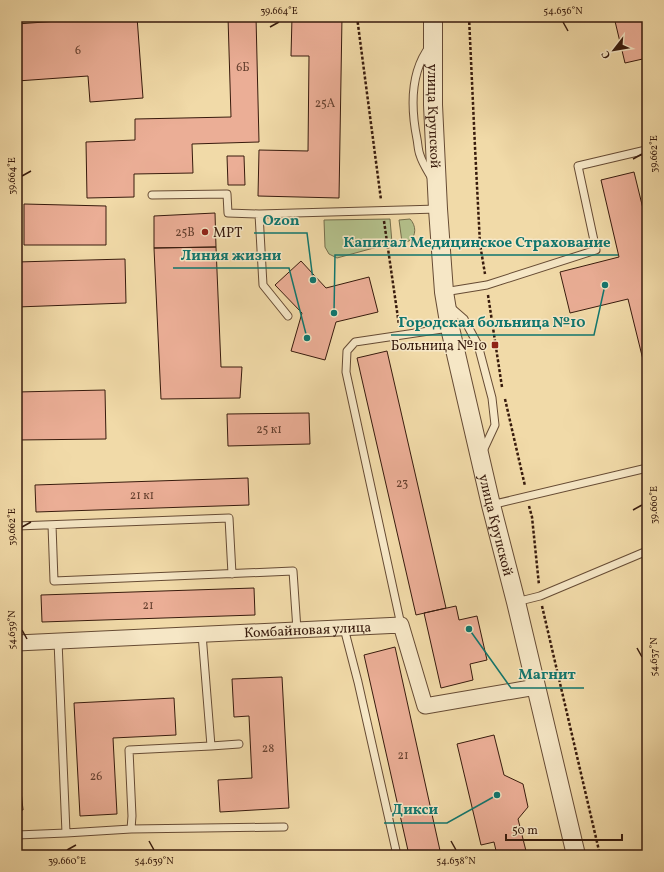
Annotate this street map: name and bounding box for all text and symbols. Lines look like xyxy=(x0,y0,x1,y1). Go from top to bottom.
text: 39.664°E xyxy=(260,4,298,18)
text: 54.636°N xyxy=(543,4,583,18)
north arrow xyxy=(594,30,634,70)
house number: 6 xyxy=(75,43,81,59)
text: С xyxy=(598,47,615,61)
house number: 6Б xyxy=(236,60,250,76)
street label: улица Крупской xyxy=(422,64,444,169)
house number: 25А xyxy=(315,96,336,112)
text: 39.662°E xyxy=(647,135,661,173)
text: 39.664°E xyxy=(5,157,19,195)
callout: Ozon xyxy=(254,206,307,233)
text: Ozon xyxy=(262,211,300,232)
place label: МРТ xyxy=(213,224,242,243)
house number: 25В xyxy=(175,225,195,241)
marker: МРТ xyxy=(200,227,210,237)
callout: Капитал Медицинское Страхование xyxy=(335,228,618,255)
text: Капитал Медицинское Страхование xyxy=(343,233,611,254)
callout: Линия жизни xyxy=(173,241,289,268)
text: Линия жизни xyxy=(181,246,282,267)
callout: Городская больница №10 xyxy=(391,308,594,335)
text: Городская больница №10 xyxy=(399,313,585,334)
place label: Больница №10 xyxy=(391,337,487,356)
marker: Больница №10 xyxy=(490,340,500,350)
house number: 25 к1 xyxy=(256,422,282,438)
street label: улица Крупской xyxy=(473,472,517,579)
house number: 23 xyxy=(396,476,408,492)
text: 39.660°E xyxy=(647,486,661,524)
house number: 21 к1 xyxy=(130,488,154,504)
text: 39.662°E xyxy=(5,508,19,546)
house number: 21 xyxy=(142,598,154,614)
text: 54.639°N xyxy=(5,610,19,650)
street label: Комбайновая улица xyxy=(244,618,372,643)
text: 54.637°N xyxy=(647,637,661,677)
callout: Магнит xyxy=(511,661,584,688)
text: Магнит xyxy=(518,665,576,686)
house number: 28 xyxy=(262,741,274,757)
house number: 21 xyxy=(397,748,409,764)
house number: 26 xyxy=(90,769,102,785)
callout: Дикси xyxy=(384,796,447,823)
text: Дикси xyxy=(392,800,439,821)
scale bar xyxy=(506,816,622,842)
text: 50 m xyxy=(512,823,538,839)
text: 39.660°E xyxy=(48,854,86,868)
text: 54.639°N xyxy=(134,854,174,868)
text: 54.638°N xyxy=(436,854,476,868)

